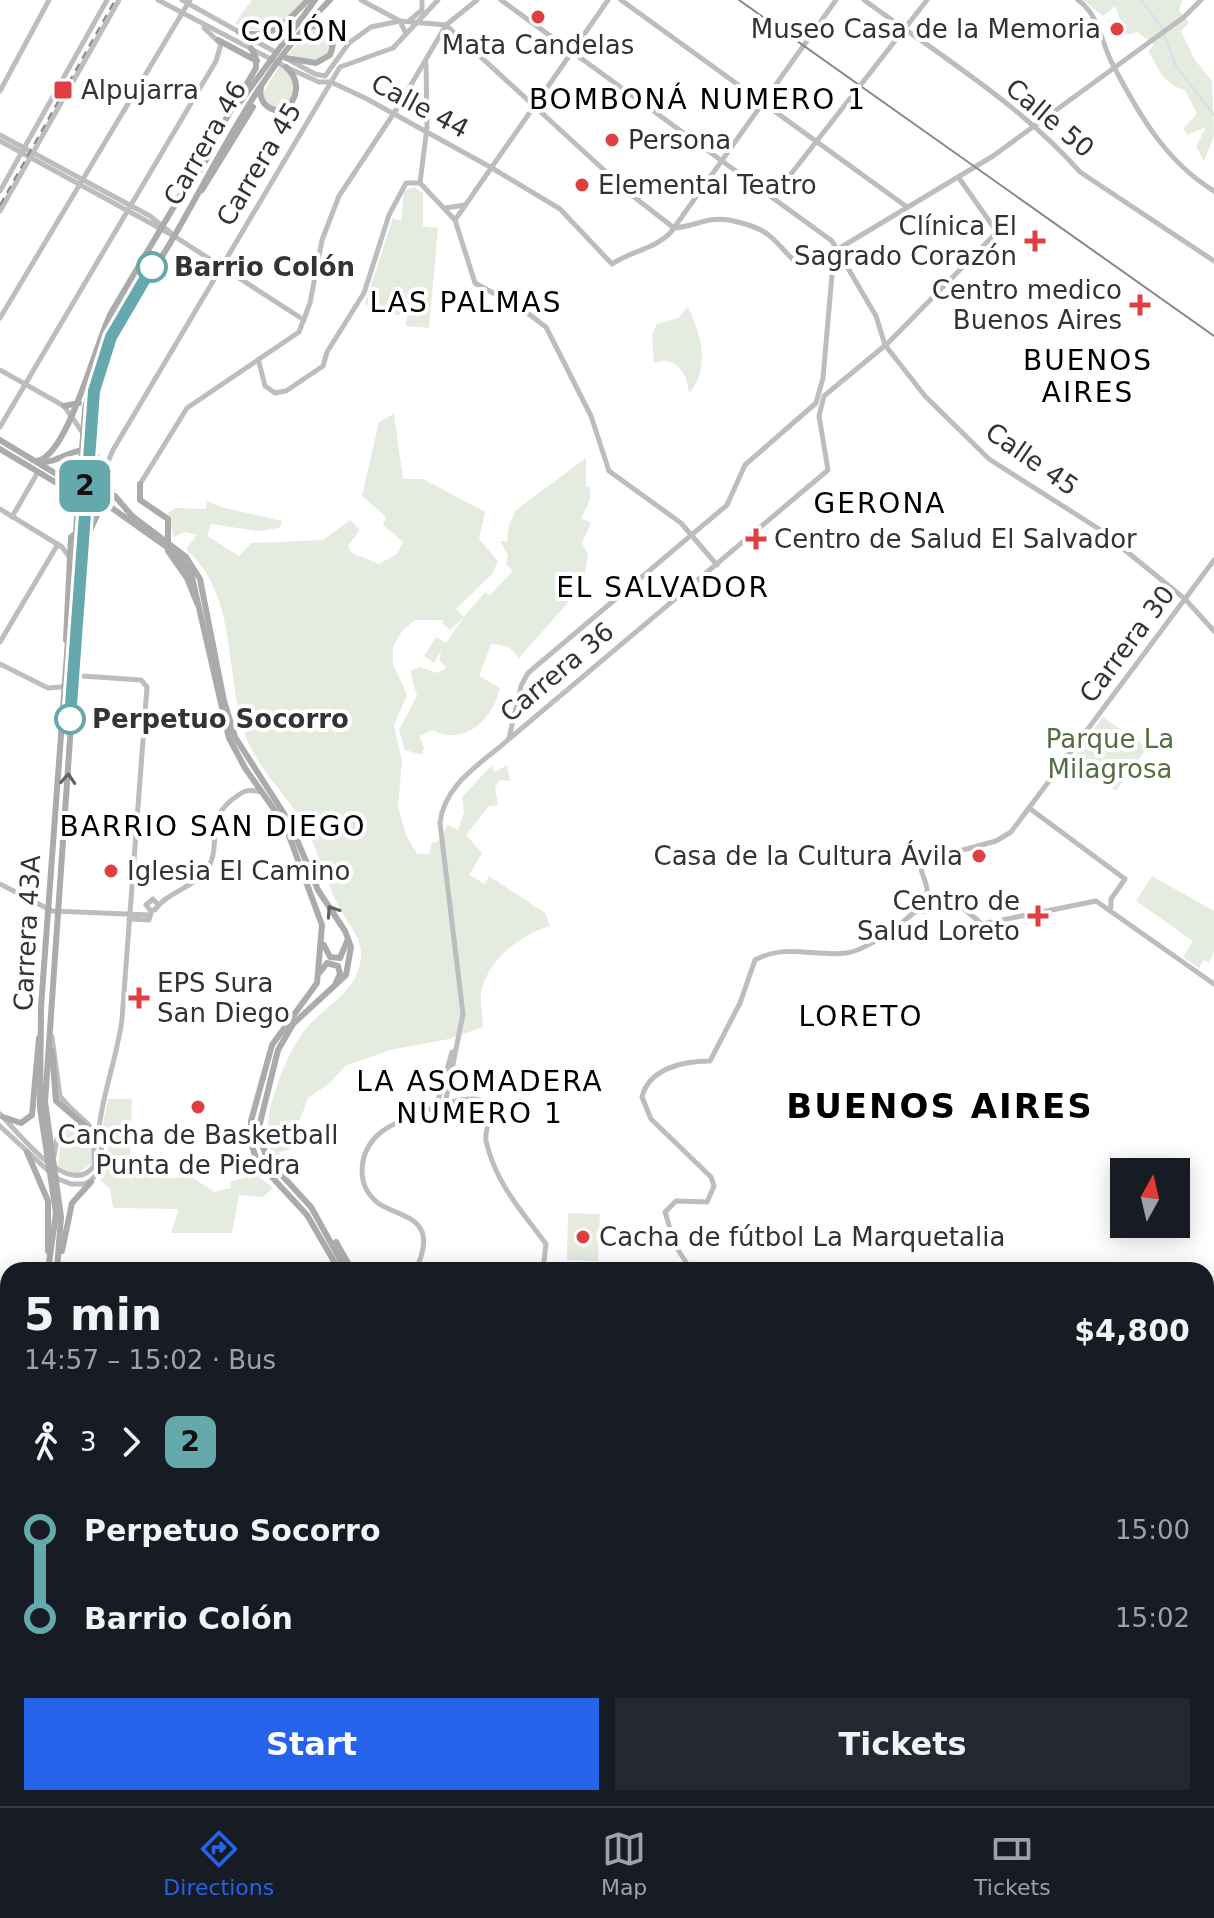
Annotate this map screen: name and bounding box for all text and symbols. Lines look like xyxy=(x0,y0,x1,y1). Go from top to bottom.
marker: Mata Candelas xyxy=(529,8,547,26)
district label: COLÓN xyxy=(240,14,350,48)
place label: Museo Casa de la Memoria xyxy=(751,14,1101,44)
marker: Museo Casa de la Memoria xyxy=(1108,20,1126,38)
place label: Mata Candelas xyxy=(442,30,634,60)
street label: Calle 44 xyxy=(366,68,474,144)
street label: Calle 50 xyxy=(1000,72,1100,164)
place label: Alpujarra xyxy=(81,75,199,105)
street label: Carrera 46 xyxy=(157,76,253,210)
marker: Alpujarra xyxy=(52,79,74,101)
district label: BOMBONÁ NUMERO 1 xyxy=(529,82,867,116)
street label: Carrera 45 xyxy=(211,97,307,231)
place label: Persona xyxy=(628,125,731,155)
marker: Persona xyxy=(603,131,621,149)
place label: Elemental Teatro xyxy=(598,170,817,200)
marker: Elemental Teatro xyxy=(573,176,591,194)
place label: Clínica El Sagrado Corazón xyxy=(794,211,1017,271)
marker: Clínica El Sagrado Corazón xyxy=(1024,230,1046,252)
marker: Barrio Colón xyxy=(137,252,167,282)
place label: Barrio Colón xyxy=(174,252,355,282)
place label: Centro medico Buenos Aires xyxy=(932,275,1122,335)
district label: LAS PALMAS xyxy=(369,286,563,319)
marker: Centro medico Buenos Aires xyxy=(1129,294,1151,316)
district label: BUENOS AIRES xyxy=(1023,344,1153,409)
street label: Calle 45 xyxy=(980,416,1084,502)
line badge: 2 xyxy=(59,460,111,512)
text: 2 xyxy=(75,469,95,502)
district label: GERONA xyxy=(814,487,946,520)
place label: Centro de Salud El Salvador xyxy=(774,524,1137,554)
marker: Centro de Salud El Salvador xyxy=(745,528,767,550)
district label: EL SALVADOR xyxy=(556,571,770,604)
street label: Carrera 30 xyxy=(1073,580,1181,708)
street label: Carrera 36 xyxy=(494,616,620,728)
marker: Perpetuo Socorro xyxy=(55,704,85,734)
place label: Perpetuo Socorro xyxy=(92,704,349,734)
park label: Parque La Milagrosa xyxy=(1046,724,1174,784)
one-way arrow xyxy=(59,772,76,785)
district label: BARRIO SAN DIEGO xyxy=(59,810,367,843)
place label: Casa de la Cultura Ávila xyxy=(654,840,963,871)
marker: Casa de la Cultura Ávila xyxy=(970,847,988,865)
street label: Carrera 43A xyxy=(8,854,46,1012)
place label: Iglesia El Camino xyxy=(127,856,350,886)
marker: Iglesia El Camino xyxy=(102,862,120,880)
place label: Centro de Salud Loreto xyxy=(857,886,1020,946)
one-way arrow xyxy=(327,905,342,919)
marker: Centro de Salud Loreto xyxy=(1027,905,1049,927)
place label: EPS Sura San Diego xyxy=(157,968,290,1028)
marker: EPS Sura San Diego xyxy=(128,987,150,1009)
district label: LORETO xyxy=(799,1000,923,1033)
district label: LA ASOMADERA NUMERO 1 xyxy=(356,1065,604,1130)
district label: BUENOS AIRES xyxy=(786,1086,1094,1126)
marker: Cancha de Basketball Punta de Piedra xyxy=(189,1098,207,1116)
place label: Cancha de Basketball Punta de Piedra xyxy=(58,1120,338,1180)
north arrow xyxy=(1110,1158,1190,1238)
map controls xyxy=(1110,1158,1190,1238)
place label: Cacha de fútbol La Marquetalia xyxy=(599,1222,1005,1252)
marker: Cacha de fútbol La Marquetalia xyxy=(574,1228,592,1246)
text: 5 min xyxy=(24,1289,162,1340)
text: $4,800 xyxy=(1074,1313,1190,1348)
text: 14:57 – 15:02 · Bus xyxy=(24,1345,276,1375)
icon: walk xyxy=(24,1420,68,1464)
icon: forward xyxy=(109,1420,153,1464)
text: 2 xyxy=(181,1425,200,1458)
text: 3 xyxy=(80,1427,97,1457)
text: Perpetuo Socorro xyxy=(84,1513,381,1548)
text: 15:00 xyxy=(1115,1515,1190,1545)
text: Barrio Colón xyxy=(84,1601,293,1636)
text: 15:02 xyxy=(1115,1603,1190,1633)
button: Start xyxy=(24,1698,599,1790)
button: Tickets xyxy=(615,1698,1190,1790)
tab: Directions xyxy=(163,1827,274,1900)
tab: Map xyxy=(601,1827,647,1900)
tab: Tickets xyxy=(974,1827,1051,1900)

